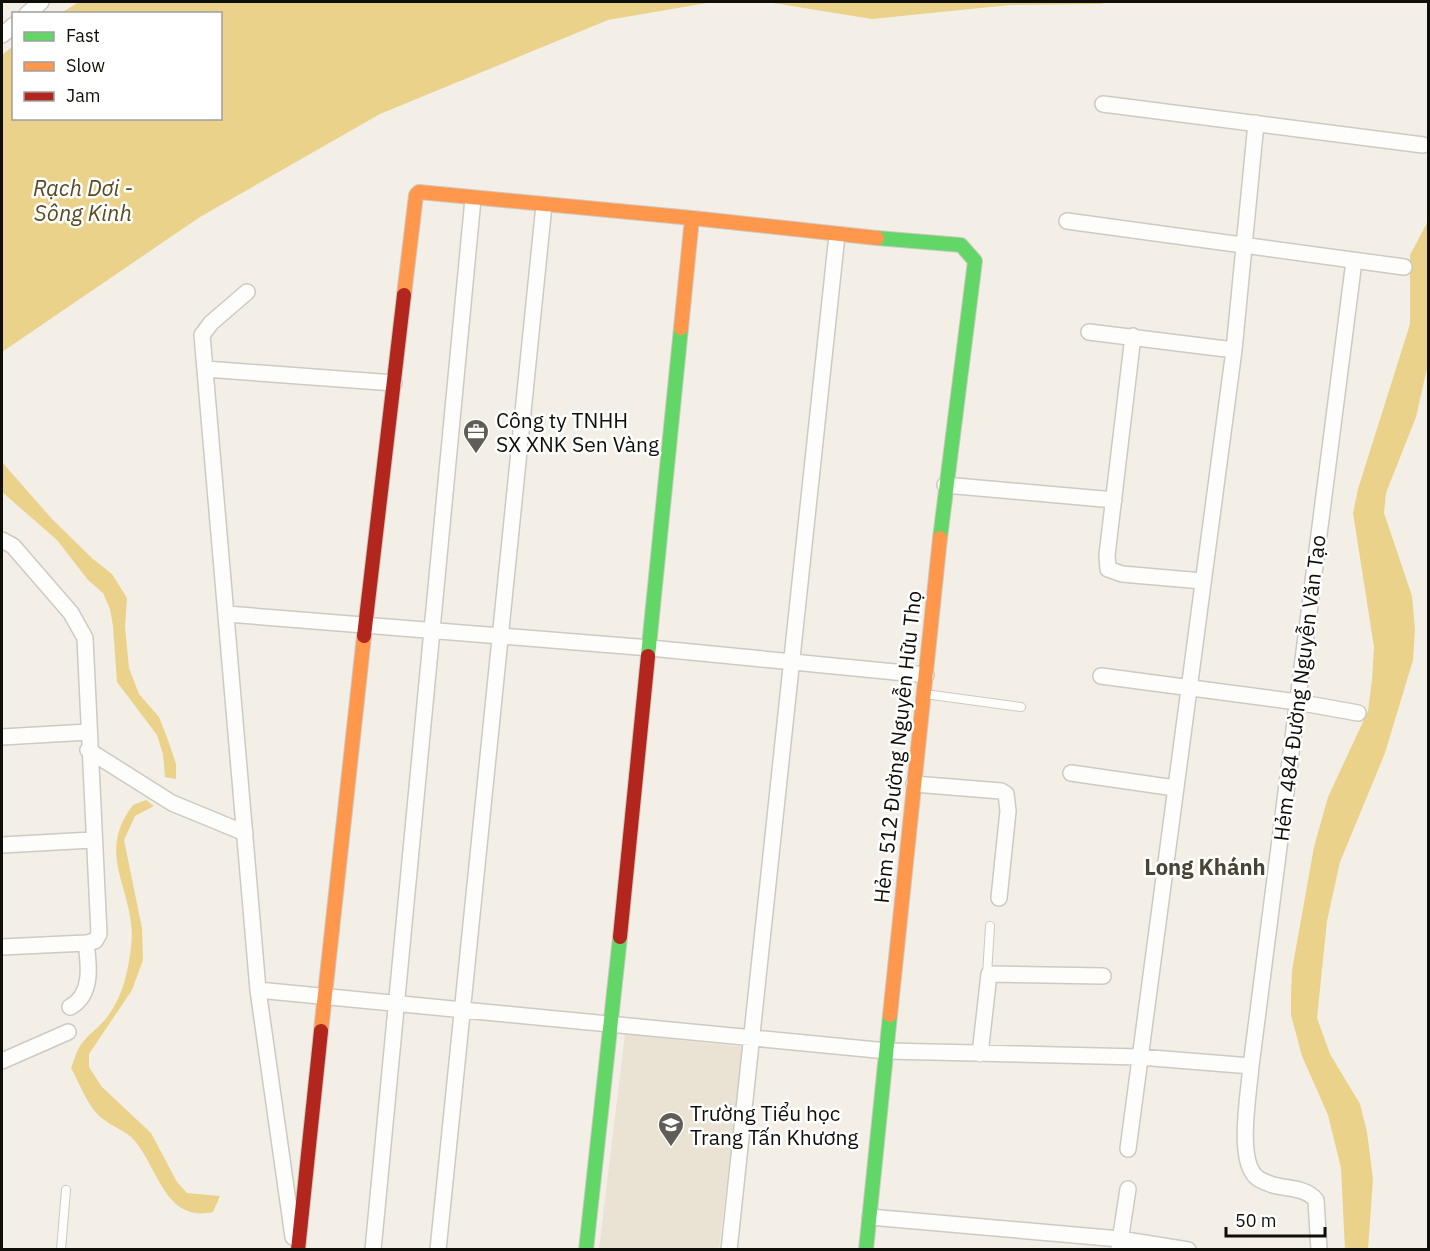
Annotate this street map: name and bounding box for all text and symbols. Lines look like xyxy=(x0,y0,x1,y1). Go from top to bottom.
legend xyxy=(12,12,222,120)
text: Fast xyxy=(66,24,100,47)
text: Slow xyxy=(66,54,105,77)
text: Jam xyxy=(66,84,101,107)
water label: Rạch Dơi - Sông Kinh xyxy=(33,173,133,227)
place label: Công ty TNHH SX XNK Sen Vàng xyxy=(496,406,659,458)
office icon: Công ty TNHH SX XNK Sen Vàng xyxy=(461,417,491,455)
street label: Hẻm 484 Đường Nguyễn Văn Tạo xyxy=(1266,533,1332,843)
street label: Hẻm 512 Đường Nguyễn Hữu Thọ xyxy=(867,589,927,905)
district label: Long Khánh xyxy=(1144,852,1266,881)
place label: Trường Tiểu học Trang Tấn Khương xyxy=(690,1099,858,1151)
school or university icon: Trường Tiểu học Trang Tấn Khương xyxy=(656,1110,686,1148)
scale bar xyxy=(1226,1200,1325,1238)
text: 50 m xyxy=(1235,1209,1277,1232)

